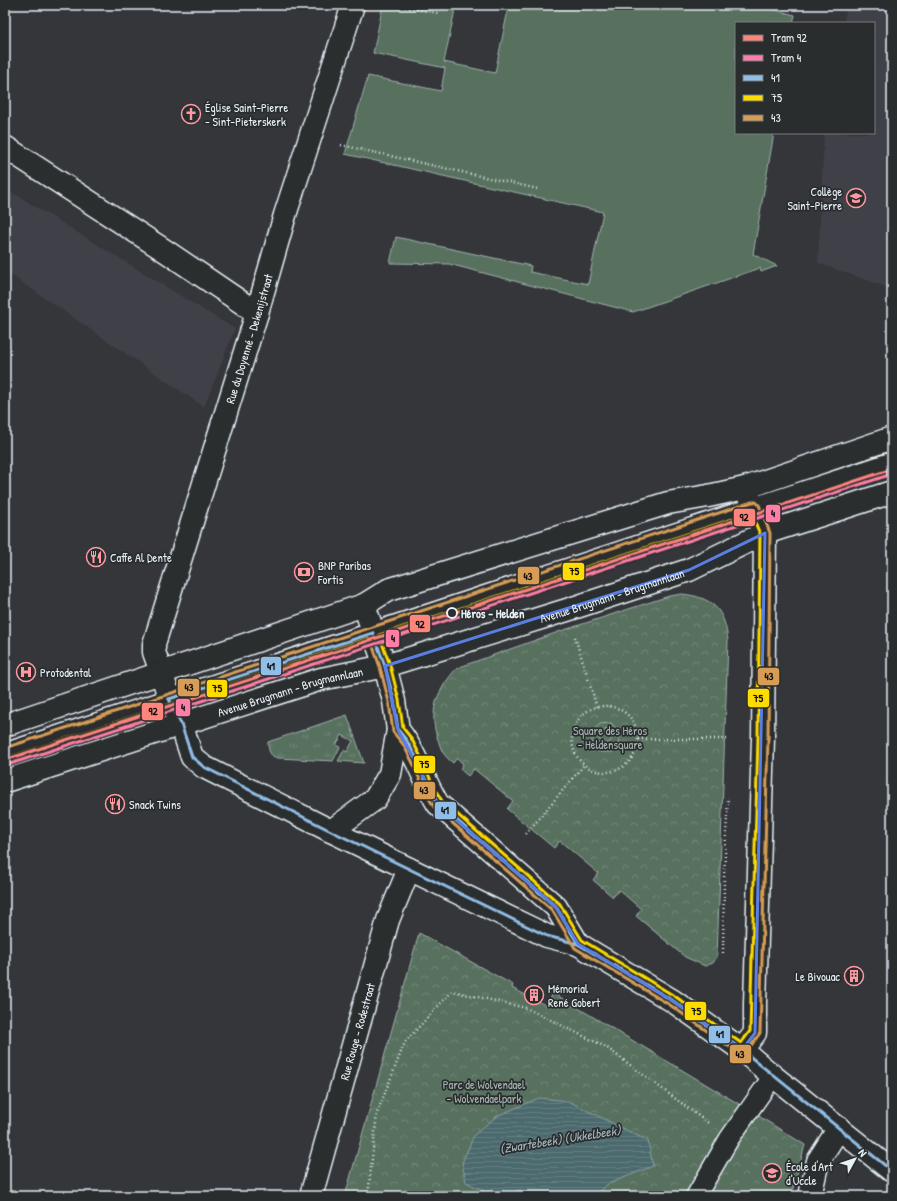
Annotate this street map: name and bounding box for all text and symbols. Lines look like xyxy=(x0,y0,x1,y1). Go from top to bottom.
legend xyxy=(735,22,875,134)
text: Tram 92 xyxy=(771,29,807,46)
text: Tram 4 xyxy=(771,49,802,66)
text: 41 xyxy=(771,69,780,86)
text: 75 xyxy=(771,89,782,106)
place label: Église Saint-Pierre - Sint-Pieterskerk xyxy=(205,99,288,130)
church icon: Église Saint-Pierre - Sint-Pieterskerk xyxy=(180,103,202,125)
text: 43 xyxy=(771,109,781,126)
place label: Collège Saint-Pierre xyxy=(787,183,842,214)
school or university icon: Collège Saint-Pierre xyxy=(845,187,867,209)
street label: Rue du Doyenné - Dekenijstraat xyxy=(221,271,277,405)
line badge: 4 xyxy=(765,504,781,523)
text: 4 xyxy=(771,506,775,520)
line badge: 92 xyxy=(733,508,756,527)
text: 92 xyxy=(739,510,749,524)
restaurant icon: Caffe Al Dente xyxy=(85,546,107,568)
place label: Caffe Al Dente xyxy=(110,549,172,566)
place label: BNP Paribas Fortis xyxy=(317,557,371,588)
bank icon: BNP Paribas Fortis xyxy=(293,561,315,583)
line badge: 75 xyxy=(562,562,585,581)
street label: Avenue Brugmann - Brugmannlaan xyxy=(537,564,686,626)
text: 75 xyxy=(568,564,579,578)
line badge: 43 xyxy=(517,566,540,585)
text: 43 xyxy=(523,569,533,583)
place label: Héros - Helden xyxy=(461,605,525,622)
marker: Héros - Helden xyxy=(446,607,458,619)
line badge: 92 xyxy=(409,614,431,633)
text: 92 xyxy=(415,617,425,631)
line badge: 4 xyxy=(385,629,400,648)
text: 4 xyxy=(391,631,395,645)
line badge: 41 xyxy=(260,656,282,676)
text: 41 xyxy=(267,659,275,673)
hospital icon: Protodental xyxy=(15,661,37,683)
street label: Avenue Brugmann - Brugmannlaan xyxy=(215,662,364,720)
place label: Protodental xyxy=(40,664,92,681)
line badge: 43 xyxy=(757,667,780,686)
text: 43 xyxy=(764,669,774,683)
line badge: 43 xyxy=(177,678,200,697)
line badge: 75 xyxy=(206,679,228,698)
text: 43 xyxy=(184,680,194,694)
text: 75 xyxy=(211,681,222,695)
line badge: 75 xyxy=(747,688,770,708)
text: 75 xyxy=(752,691,763,705)
line badge: 4 xyxy=(175,698,191,717)
text: 4 xyxy=(181,700,185,714)
line badge: 92 xyxy=(141,702,164,721)
text: 92 xyxy=(148,704,158,718)
park label: Square des Héros - Heldensquare xyxy=(573,722,647,753)
line badge: 75 xyxy=(413,755,436,774)
text: 75 xyxy=(418,757,429,771)
line badge: 43 xyxy=(413,781,436,800)
text: 43 xyxy=(419,783,429,797)
restaurant icon: Snack Twins xyxy=(104,793,126,815)
place label: Snack Twins xyxy=(129,796,181,813)
line badge: 41 xyxy=(434,801,457,820)
text: 41 xyxy=(441,803,449,817)
building icon: Le Bivouac xyxy=(843,965,865,987)
place label: Le Bivouac xyxy=(795,968,840,985)
street label: Rue Rouge - Rodestraat xyxy=(335,980,379,1082)
place label: Mémorial René Gobert xyxy=(548,980,601,1011)
building icon: Mémorial René Gobert xyxy=(523,984,545,1006)
line badge: 75 xyxy=(684,1001,707,1021)
text: 75 xyxy=(690,1004,701,1018)
line badge: 41 xyxy=(708,1025,731,1044)
text: 41 xyxy=(716,1027,724,1041)
line badge: 43 xyxy=(729,1044,752,1064)
text: 43 xyxy=(735,1047,745,1061)
park label: Parc de Wolvendael - Wolvendaelpark xyxy=(443,1076,526,1107)
water label: (Zwartebeek) (Ukkelbeek) xyxy=(498,1120,623,1157)
north arrow xyxy=(835,1139,875,1179)
text: N xyxy=(855,1146,870,1159)
place label: École d'Art d'Uccle xyxy=(786,1158,834,1189)
school or university icon: École d'Art d'Uccle xyxy=(761,1162,783,1184)

